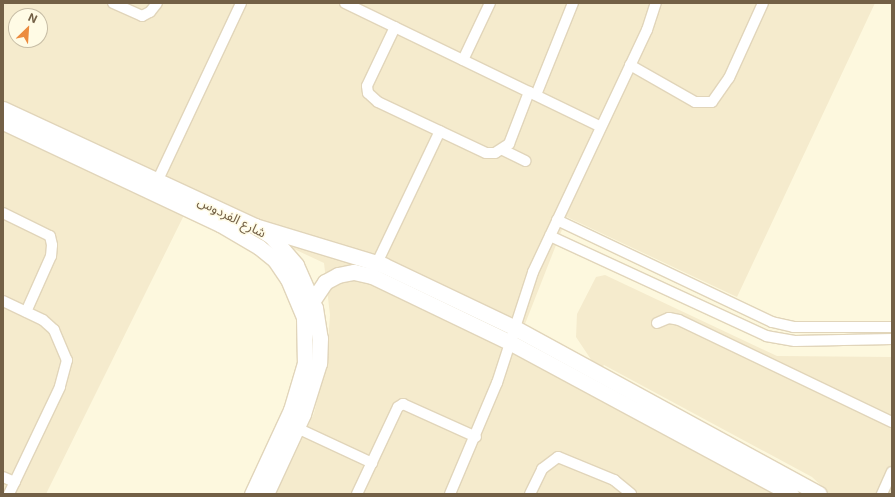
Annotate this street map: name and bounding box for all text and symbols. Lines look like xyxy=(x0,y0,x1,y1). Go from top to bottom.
north arrow xyxy=(8,8,48,48)
text: N xyxy=(26,10,39,26)
street label: شارع الفردوس xyxy=(195,193,269,241)

